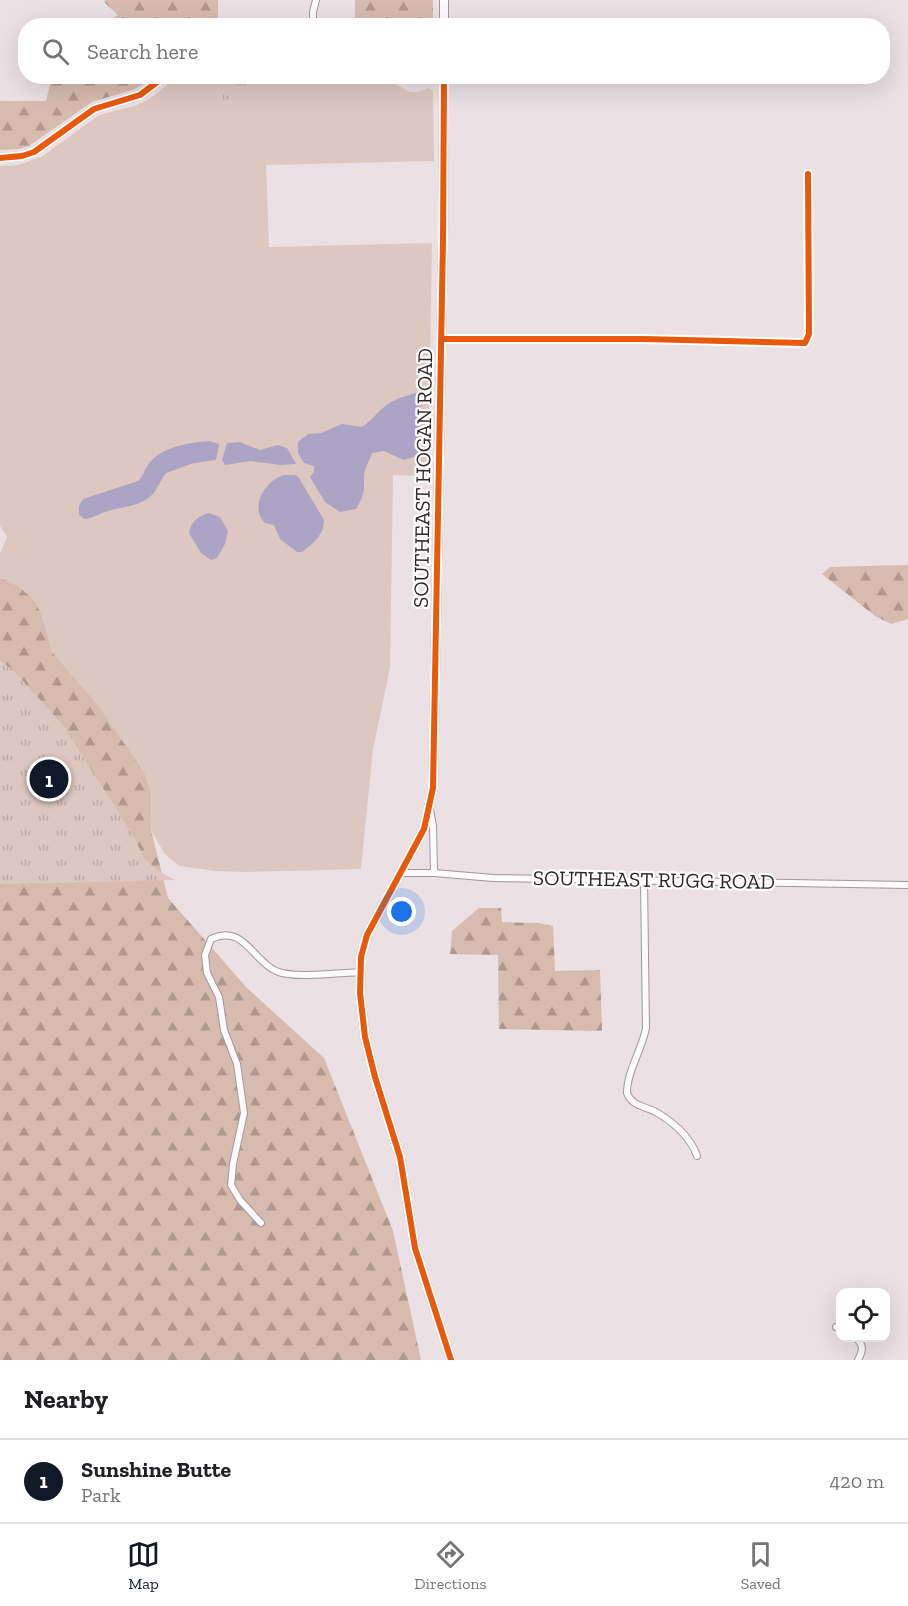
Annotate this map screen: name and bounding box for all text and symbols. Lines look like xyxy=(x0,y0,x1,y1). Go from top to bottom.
search box xyxy=(18,18,890,84)
icon: search xyxy=(39,35,72,68)
text: Search here xyxy=(87,38,198,65)
street label: SOUTHEAST HOGAN ROAD xyxy=(408,348,437,608)
pin: 1 xyxy=(29,756,68,802)
street label: SOUTHEAST RUGG ROAD xyxy=(533,865,775,894)
your location xyxy=(387,897,416,926)
map controls xyxy=(836,1288,890,1342)
button: locate xyxy=(836,1288,890,1342)
text: Nearby xyxy=(24,1383,108,1415)
text: Sunshine Butte xyxy=(81,1456,231,1483)
text: 1 xyxy=(39,1469,48,1493)
text: 420 m xyxy=(830,1469,884,1493)
text: Park xyxy=(81,1483,121,1507)
tab: Map xyxy=(127,1538,160,1593)
tab: Directions xyxy=(414,1538,487,1593)
tab: Saved xyxy=(741,1538,781,1593)

